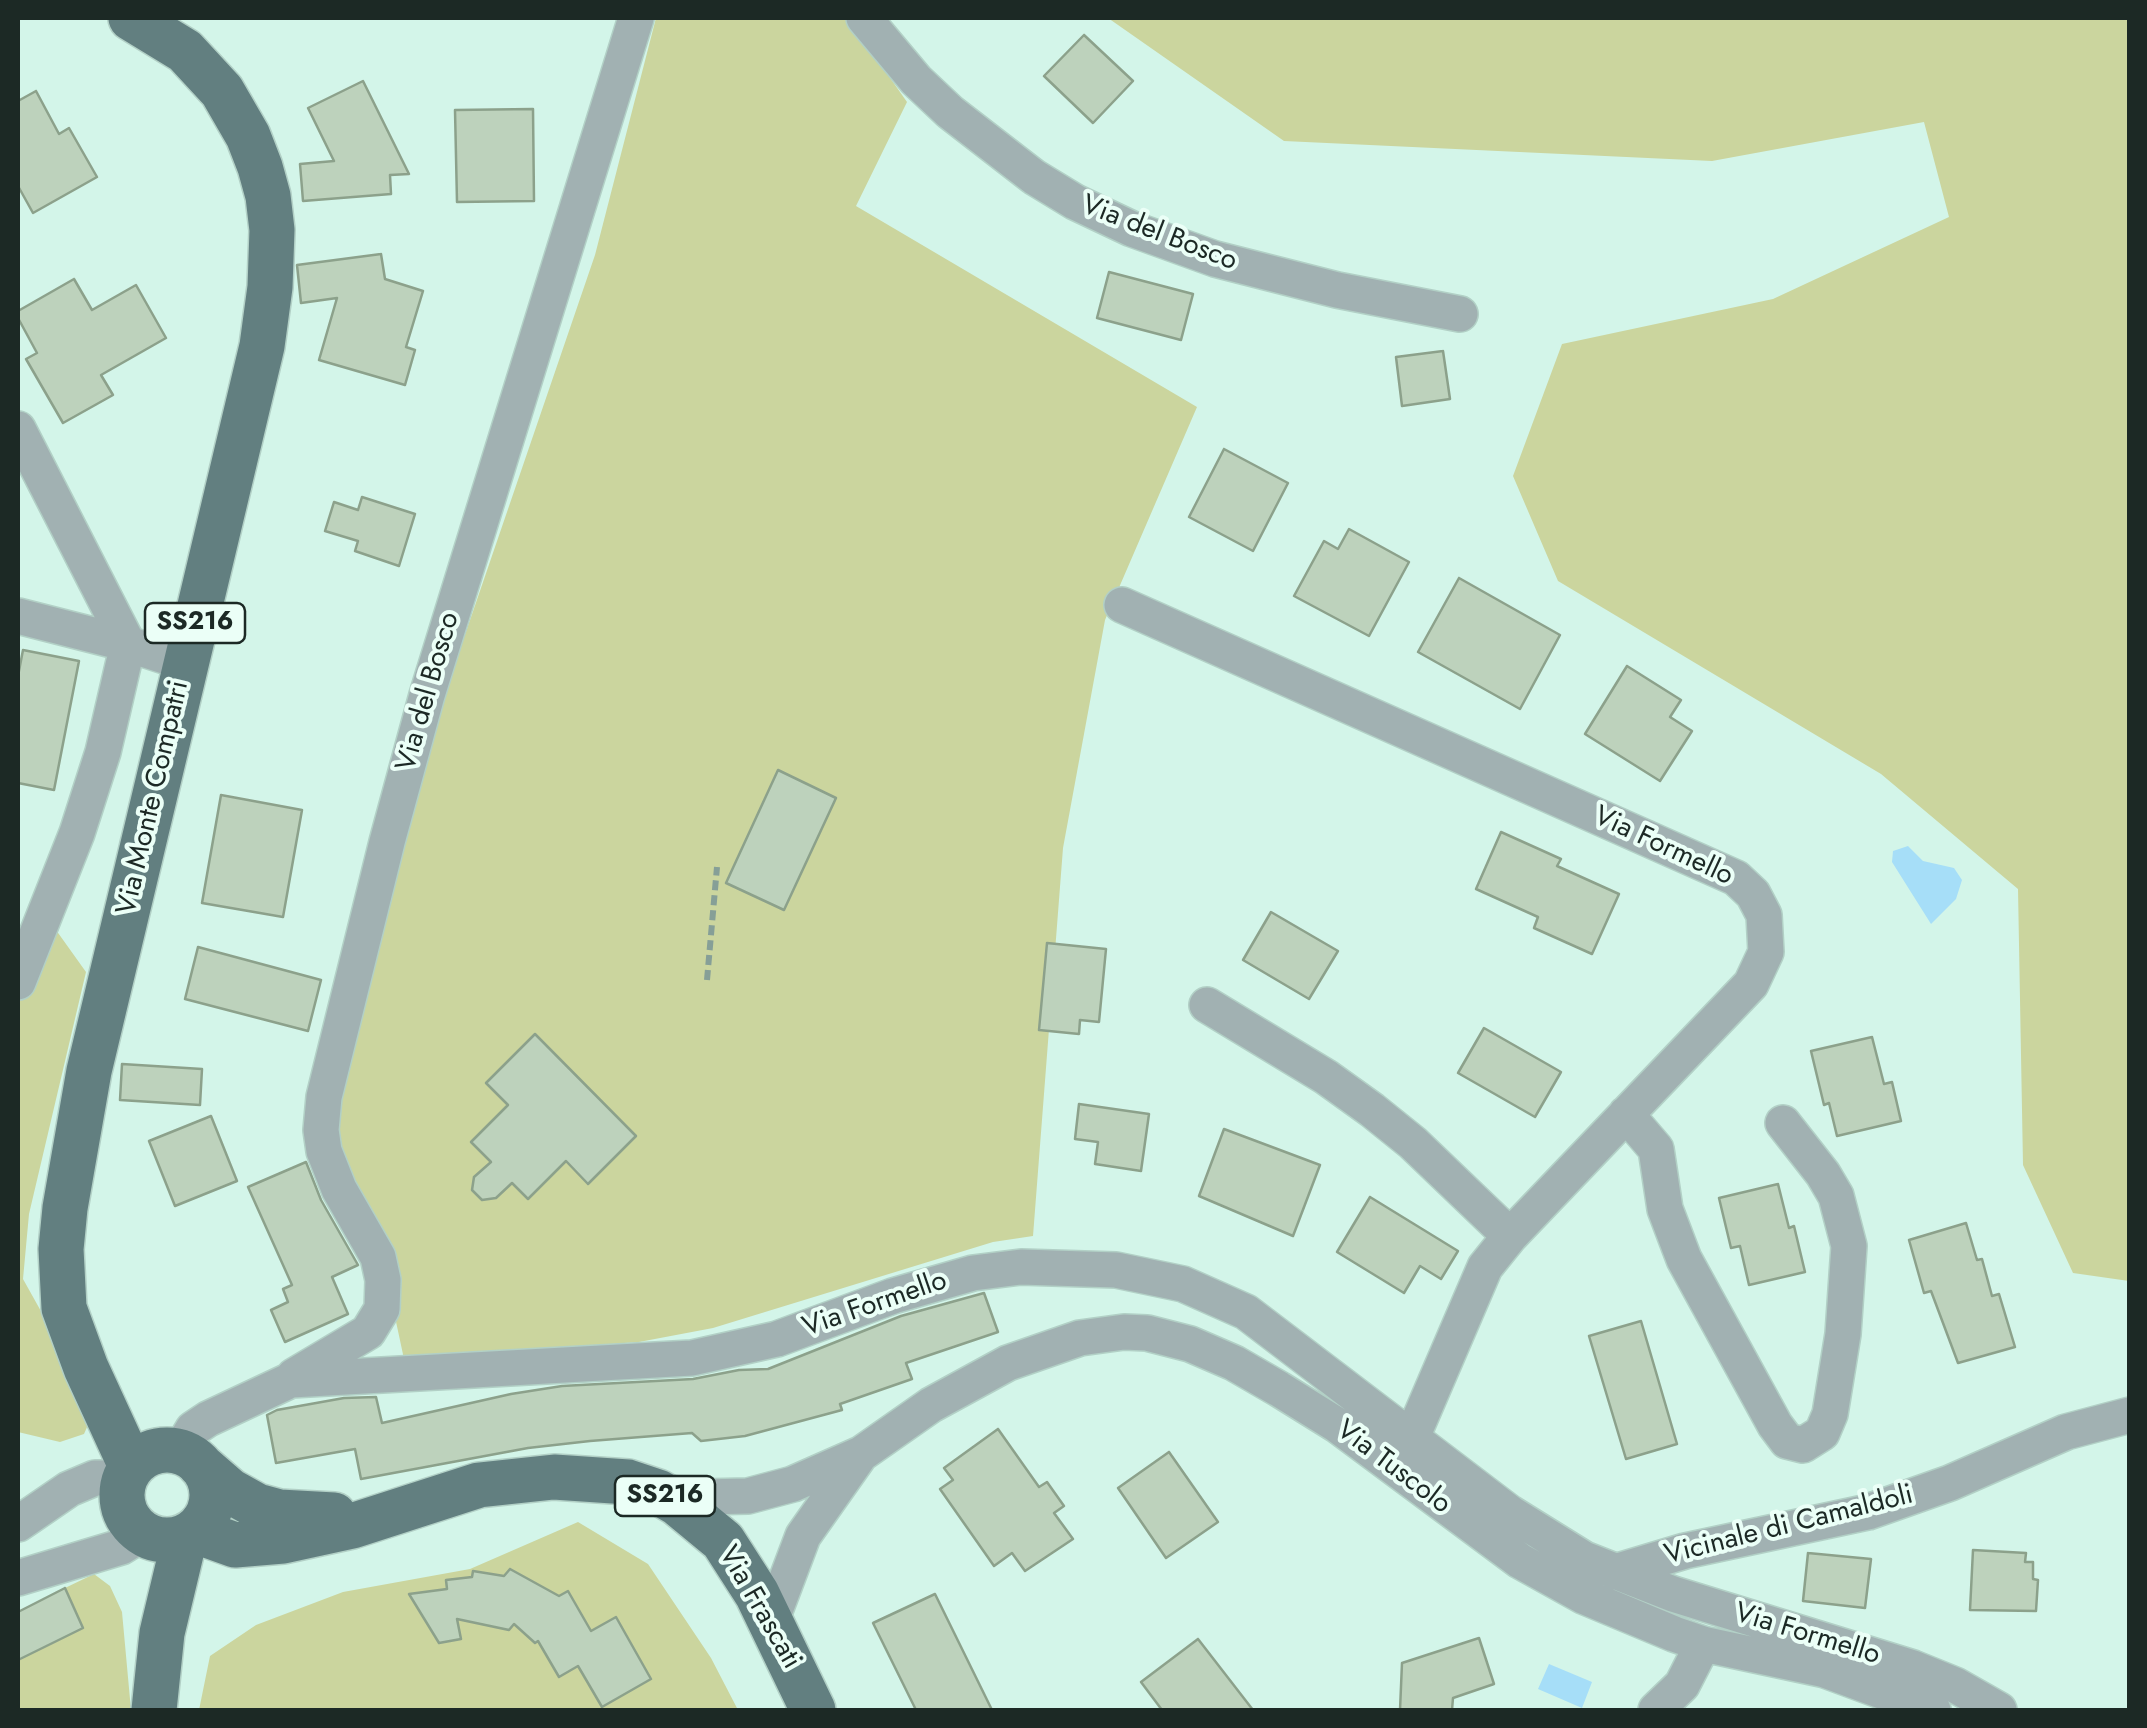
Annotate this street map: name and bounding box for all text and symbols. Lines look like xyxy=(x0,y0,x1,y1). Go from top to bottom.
street label: Via del Bosco xyxy=(1077,189,1241,279)
road number: SS216 xyxy=(145,603,245,643)
street label: Via del Bosco xyxy=(390,609,468,775)
street label: Via Monte Compatri xyxy=(111,678,197,918)
street label: Via Formello xyxy=(1588,800,1738,894)
street label: Via Formello xyxy=(799,1265,951,1345)
street label: Via Tuscolo xyxy=(1329,1414,1457,1522)
road number: SS216 xyxy=(615,1476,715,1516)
street label: Vicinale di Camaldoli xyxy=(1661,1479,1917,1573)
street label: Via Frascati xyxy=(710,1541,808,1675)
street label: Via Formello xyxy=(1730,1597,1884,1673)

